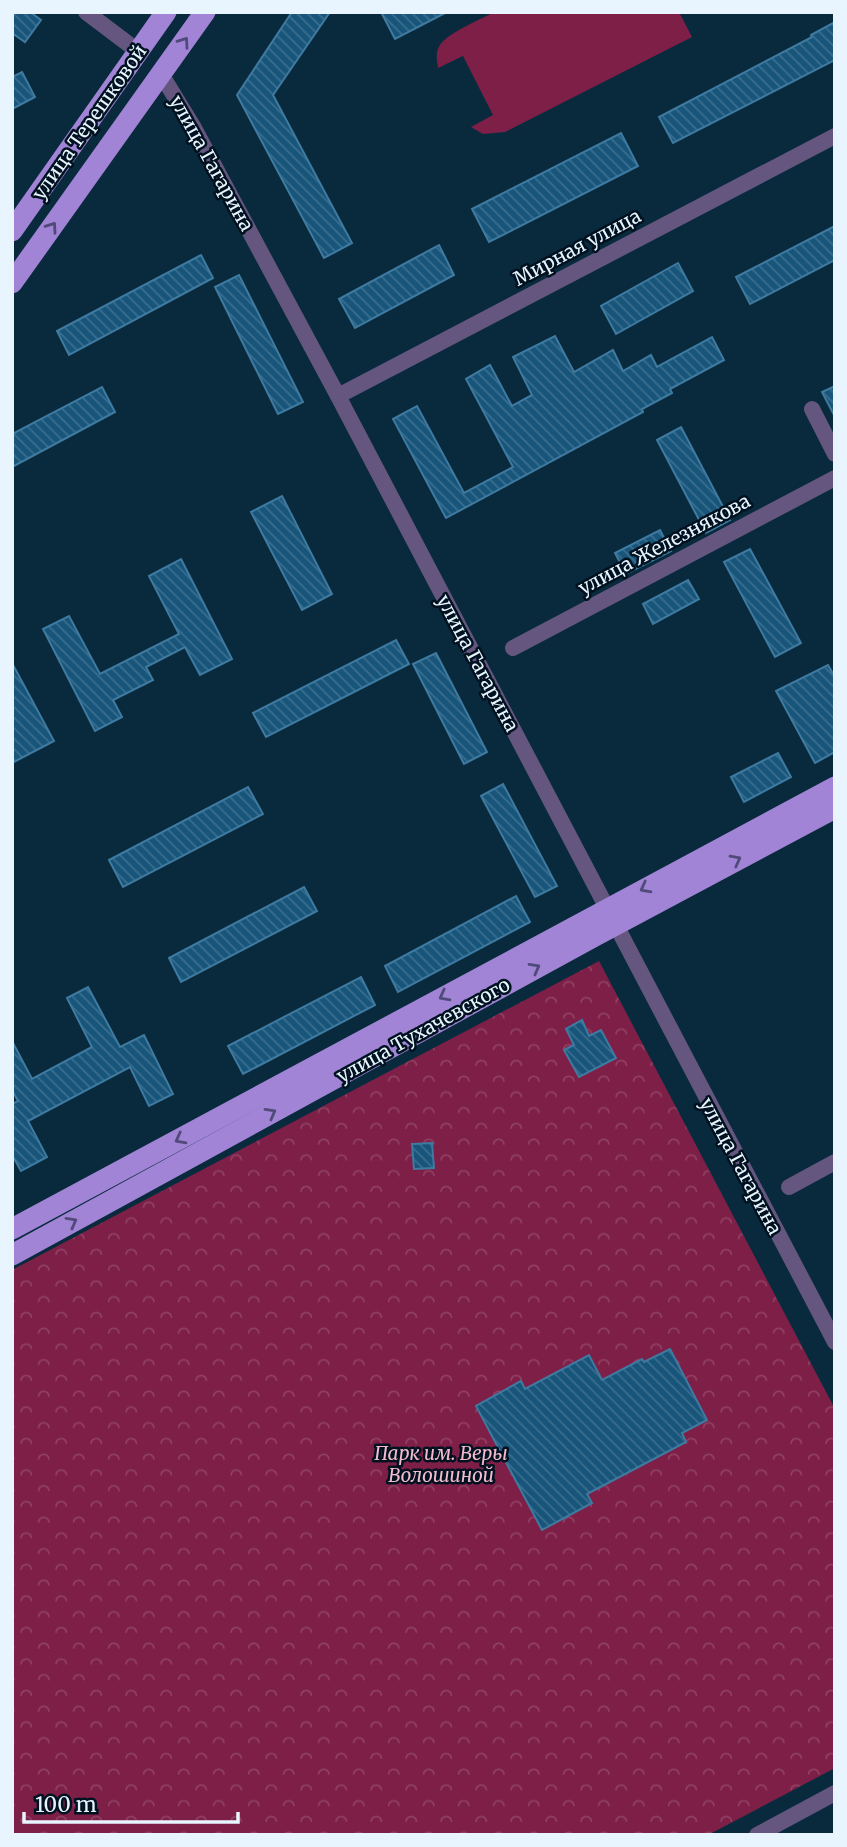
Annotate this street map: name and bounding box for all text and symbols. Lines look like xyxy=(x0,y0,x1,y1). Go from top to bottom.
one-way arrow xyxy=(175,37,188,50)
street label: улица Терешковой xyxy=(27,40,151,204)
street label: улица Гагарина xyxy=(165,91,259,235)
street label: Мирная улица xyxy=(509,203,645,291)
one-way arrow xyxy=(44,222,56,235)
street label: улица Железнякова xyxy=(574,488,754,600)
street label: улица Гагарина xyxy=(432,590,524,736)
one-way arrow xyxy=(729,855,741,869)
one-way arrow xyxy=(640,880,652,893)
one-way arrow xyxy=(528,963,541,976)
street label: улица Тухачевского xyxy=(332,972,514,1088)
one-way arrow xyxy=(439,987,452,1001)
street label: улица Гагарина xyxy=(695,1093,787,1239)
one-way arrow xyxy=(264,1108,277,1121)
one-way arrow xyxy=(174,1130,187,1144)
one-way arrow xyxy=(65,1217,77,1230)
park label: Парк им. Веры Волошиной xyxy=(374,1441,508,1487)
scale bar xyxy=(24,1780,238,1824)
text: 100 m xyxy=(35,1791,97,1818)

